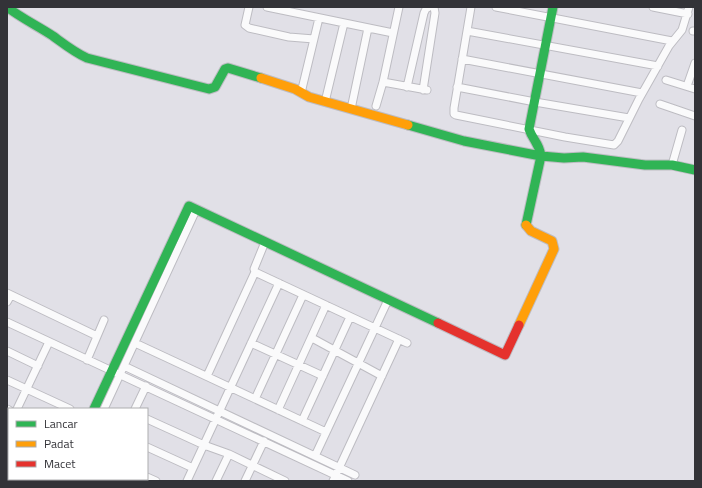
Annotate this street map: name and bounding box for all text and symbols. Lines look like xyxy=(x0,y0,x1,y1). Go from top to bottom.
legend xyxy=(8,408,148,480)
text: Lancar xyxy=(44,414,78,433)
text: Padat xyxy=(44,434,74,453)
text: Macet xyxy=(44,454,76,473)

